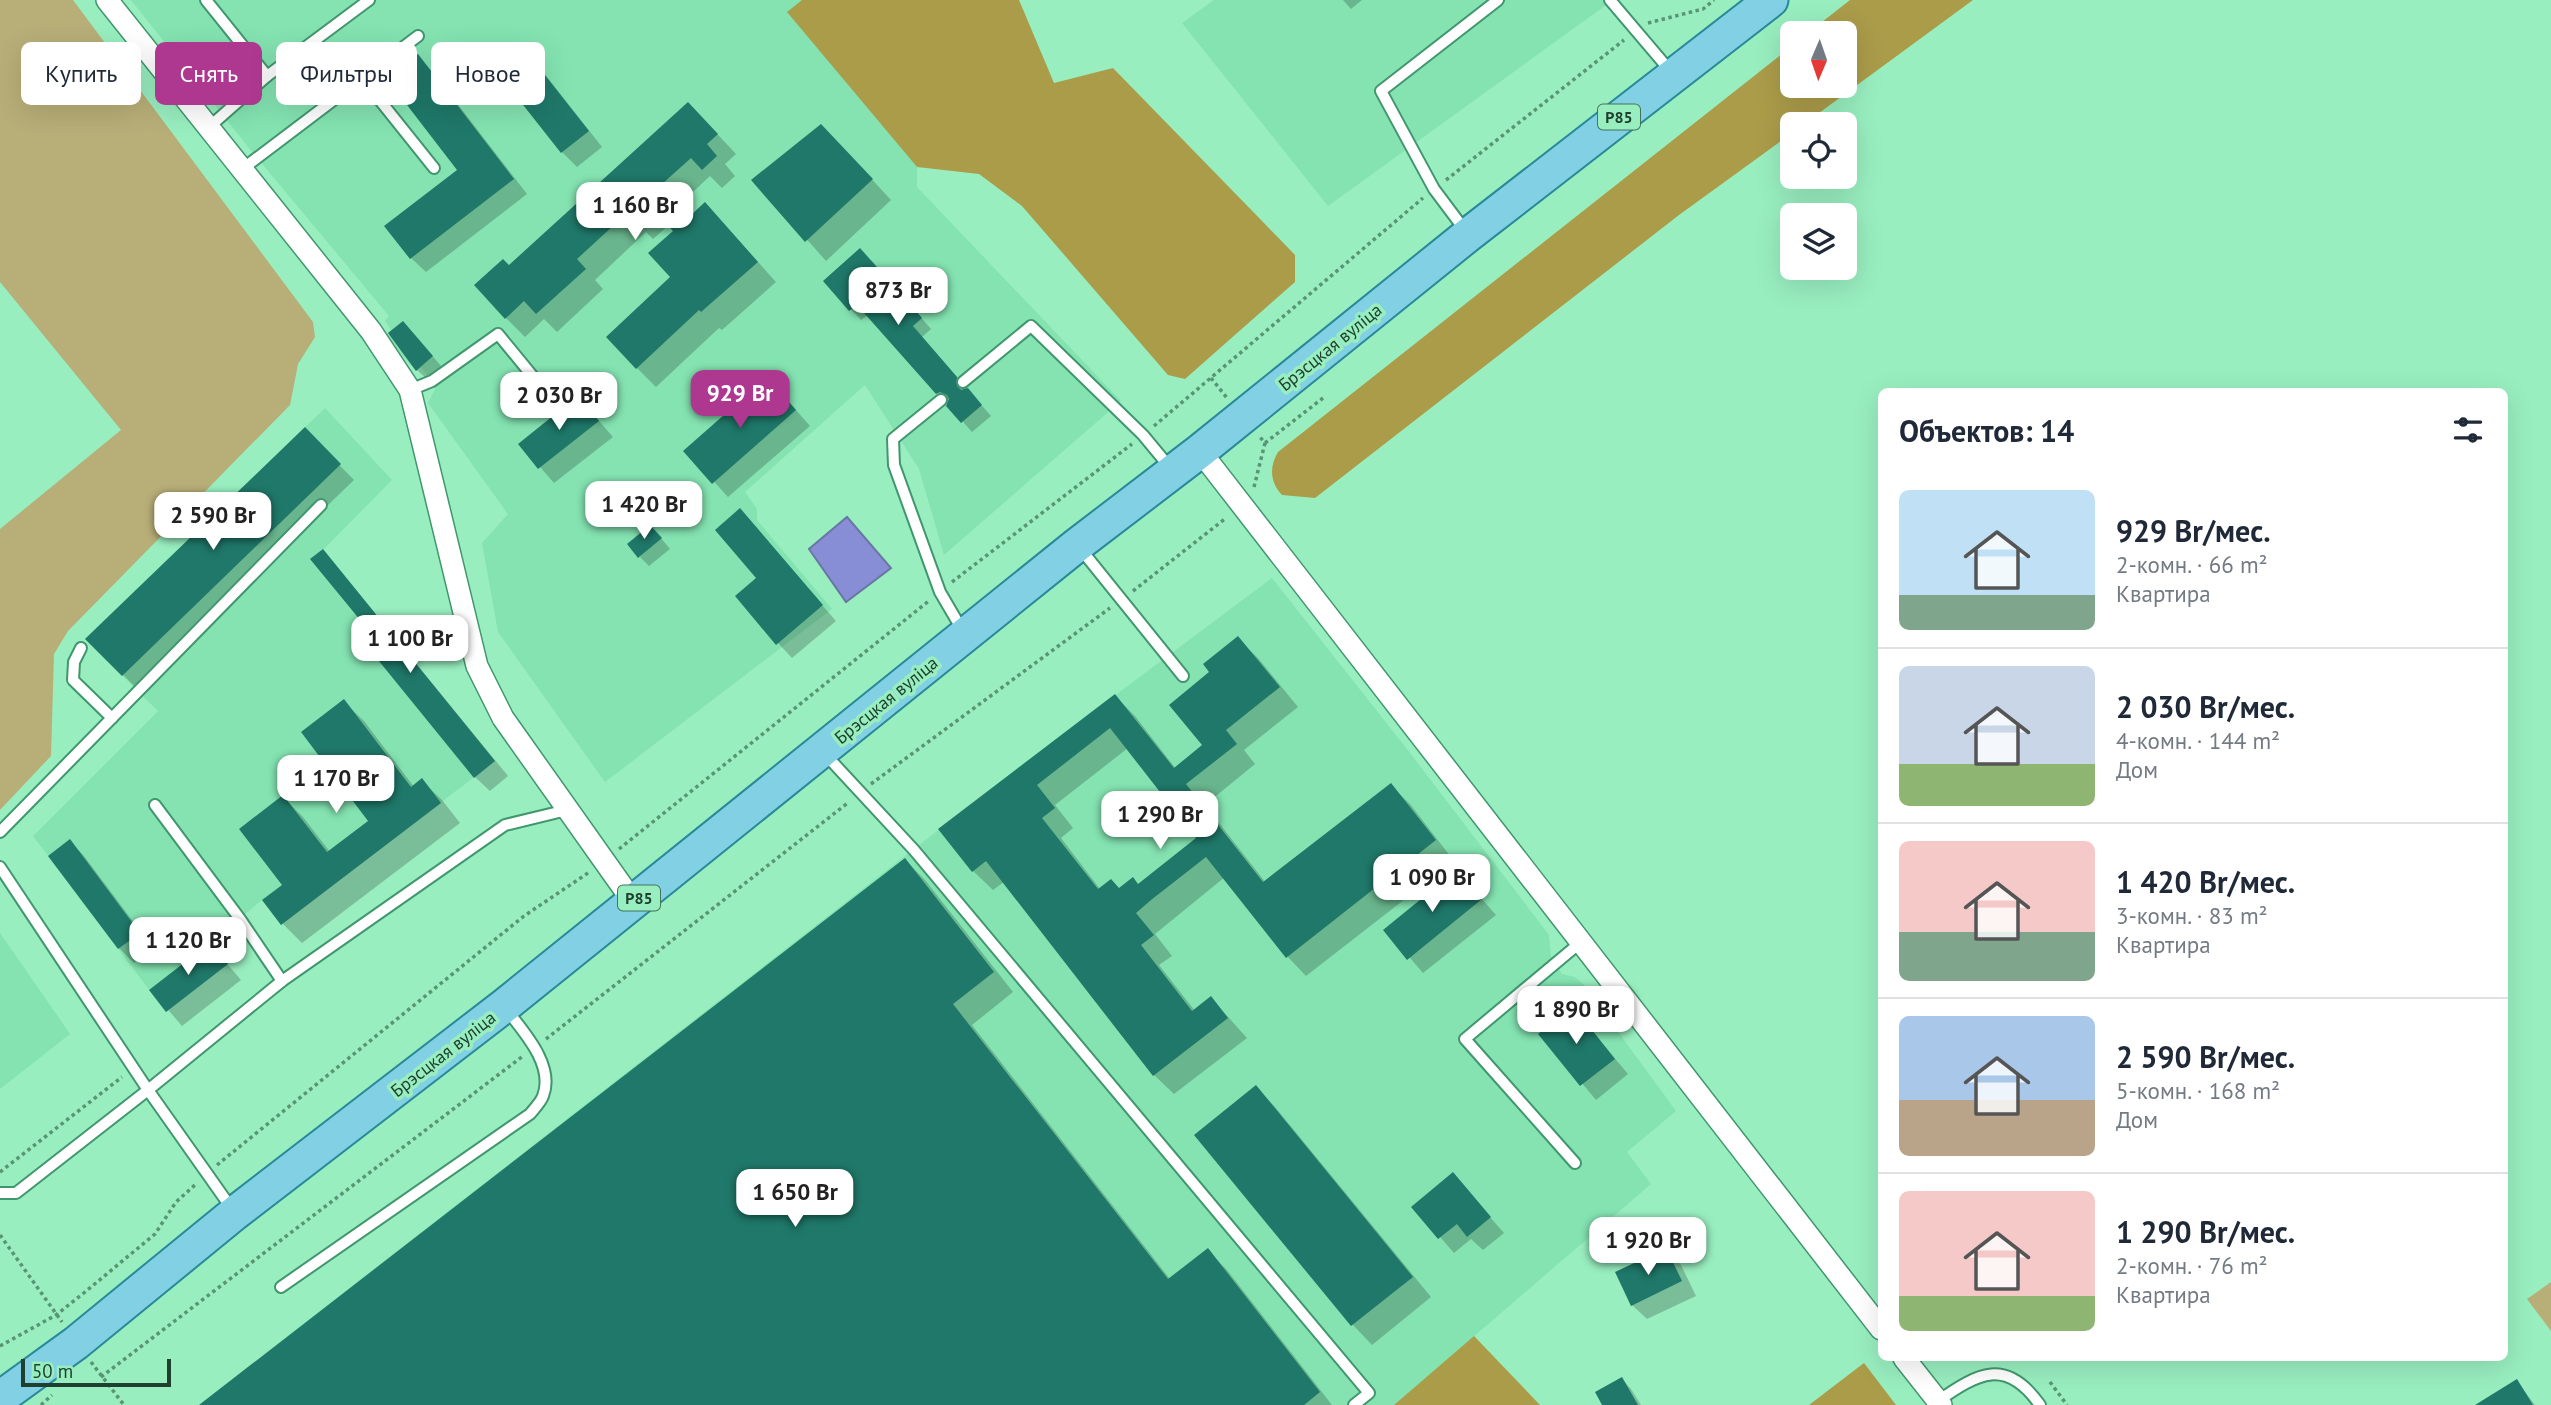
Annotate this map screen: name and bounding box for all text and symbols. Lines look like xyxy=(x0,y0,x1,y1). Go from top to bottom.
north arrow xyxy=(1780,21,1857,98)
map controls xyxy=(1780,21,1857,280)
chip: Купить xyxy=(21,42,141,105)
chip: Снять xyxy=(155,42,262,105)
chip: Фильтры xyxy=(276,42,417,105)
chip: Новое xyxy=(431,42,545,105)
road number: Р85 xyxy=(1598,105,1640,130)
button: locate xyxy=(1780,112,1857,189)
pin: 1 160 Br xyxy=(563,182,707,242)
text: 1 160 Br xyxy=(592,190,678,219)
button: layers xyxy=(1780,203,1857,280)
pin: 873 Br xyxy=(841,268,955,327)
text: 873 Br xyxy=(865,275,931,304)
street label: Брэсцкая вуліца xyxy=(1274,298,1386,396)
pin: 929 Br xyxy=(683,370,797,430)
pin: 2 030 Br xyxy=(487,372,631,432)
text: 929 Br xyxy=(707,378,773,407)
text: 2 030 Br xyxy=(516,380,602,409)
text: Объектов: 14 xyxy=(1899,411,2074,450)
icon: filters xyxy=(2449,411,2487,449)
pin: 1 420 Br xyxy=(572,482,716,541)
text: 1 420 Br xyxy=(601,489,687,518)
pin: 2 590 Br xyxy=(141,492,285,552)
text: 2 590 Br xyxy=(170,500,256,529)
text: 929 Br/мес. xyxy=(2116,511,2271,550)
icon: home xyxy=(1955,518,2039,602)
text: 2-комн. · 66 m² xyxy=(2116,550,2268,579)
text: Квартира xyxy=(2116,579,2211,608)
pin: 1 100 Br xyxy=(338,616,482,675)
text: 1 100 Br xyxy=(367,623,453,652)
street label: Брэсцкая вуліца xyxy=(830,651,942,749)
text: 2 030 Br/мес. xyxy=(2116,687,2295,726)
icon: home xyxy=(1955,694,2039,778)
text: 4-комн. · 144 m² xyxy=(2116,726,2280,755)
text: Дом xyxy=(2116,755,2158,784)
pin: 1 170 Br xyxy=(264,756,408,815)
text: 1 170 Br xyxy=(293,763,379,792)
pin: 1 290 Br xyxy=(1088,792,1232,851)
text: 1 290 Br xyxy=(1117,799,1203,828)
pin: 1 090 Br xyxy=(1360,855,1504,914)
text: 1 090 Br xyxy=(1389,862,1475,891)
text: 1 420 Br/мес. xyxy=(2116,862,2295,901)
icon: home xyxy=(1955,869,2039,953)
road number: Р85 xyxy=(618,885,660,910)
text: 3-комн. · 83 m² xyxy=(2116,901,2268,930)
pin: 1 120 Br xyxy=(116,918,260,977)
text: 1 120 Br xyxy=(145,925,231,954)
text: Квартира xyxy=(2116,930,2211,959)
pin: 1 890 Br xyxy=(1504,986,1648,1046)
text: 1 890 Br xyxy=(1533,994,1619,1023)
street label: Брэсцкая вуліца xyxy=(386,1006,500,1102)
text: 2 590 Br/мес. xyxy=(2116,1037,2295,1076)
icon: home xyxy=(1955,1044,2039,1128)
text: 5-комн. · 168 m² xyxy=(2116,1076,2280,1105)
text: Дом xyxy=(2116,1105,2158,1134)
pin: 1 650 Br xyxy=(723,1170,867,1229)
text: 1 650 Br xyxy=(752,1177,838,1206)
text: 1 290 Br/мес. xyxy=(2116,1212,2295,1251)
pin: 1 920 Br xyxy=(1576,1218,1720,1277)
icon: home xyxy=(1955,1219,2039,1303)
text: 1 920 Br xyxy=(1605,1225,1691,1254)
text: 2-комн. · 76 m² xyxy=(2116,1251,2268,1280)
text: Квартира xyxy=(2116,1280,2211,1309)
scale bar xyxy=(21,1356,172,1388)
text: 50 m xyxy=(32,1359,73,1383)

